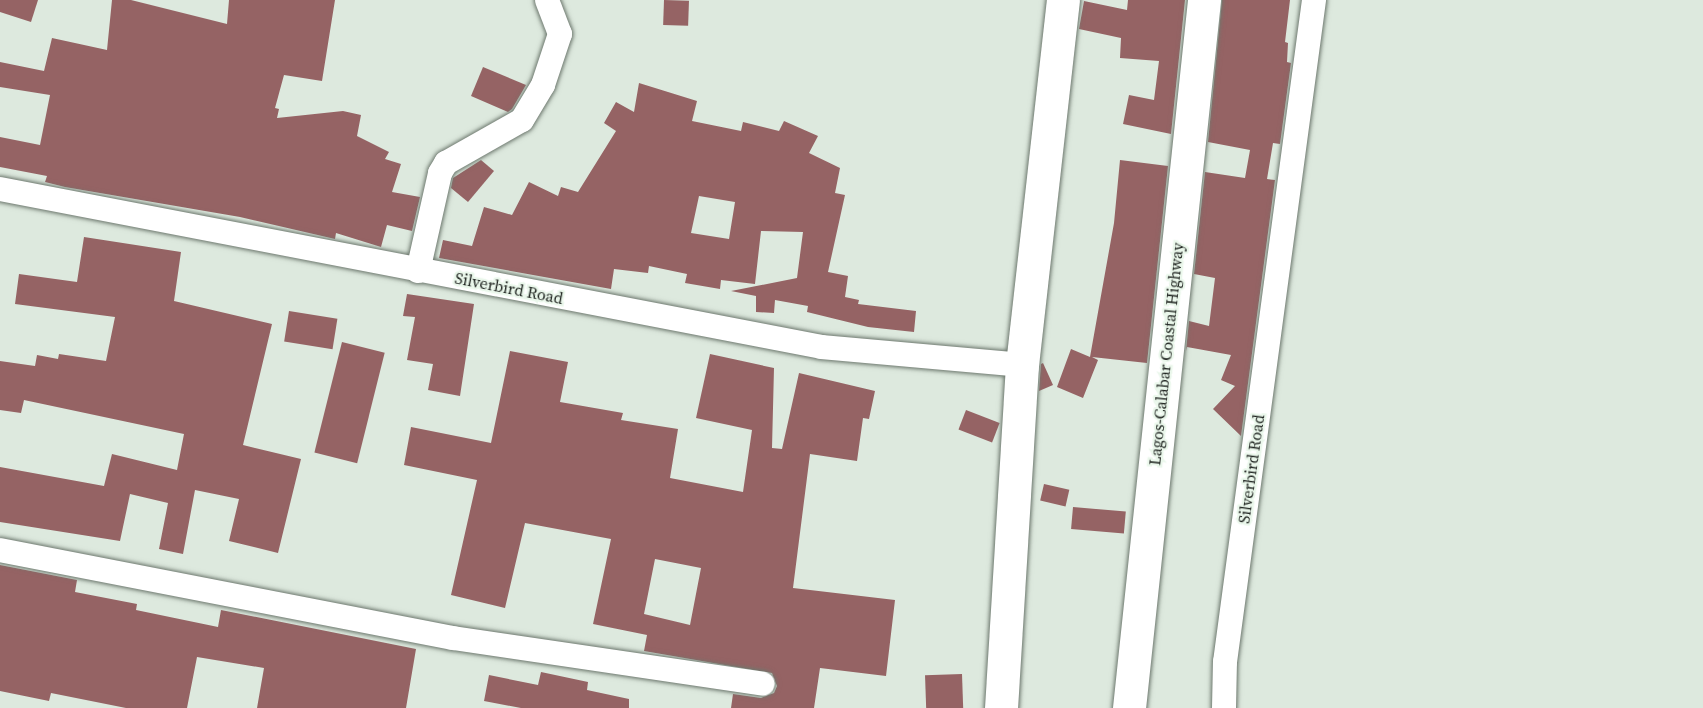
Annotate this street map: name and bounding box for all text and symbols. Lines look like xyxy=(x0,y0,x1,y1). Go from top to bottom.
street label: Lagos-Calabar Coastal Highway xyxy=(1145,242,1187,466)
street label: Silverbird Road xyxy=(453,268,565,308)
street label: Silverbird Road xyxy=(1234,413,1268,525)

